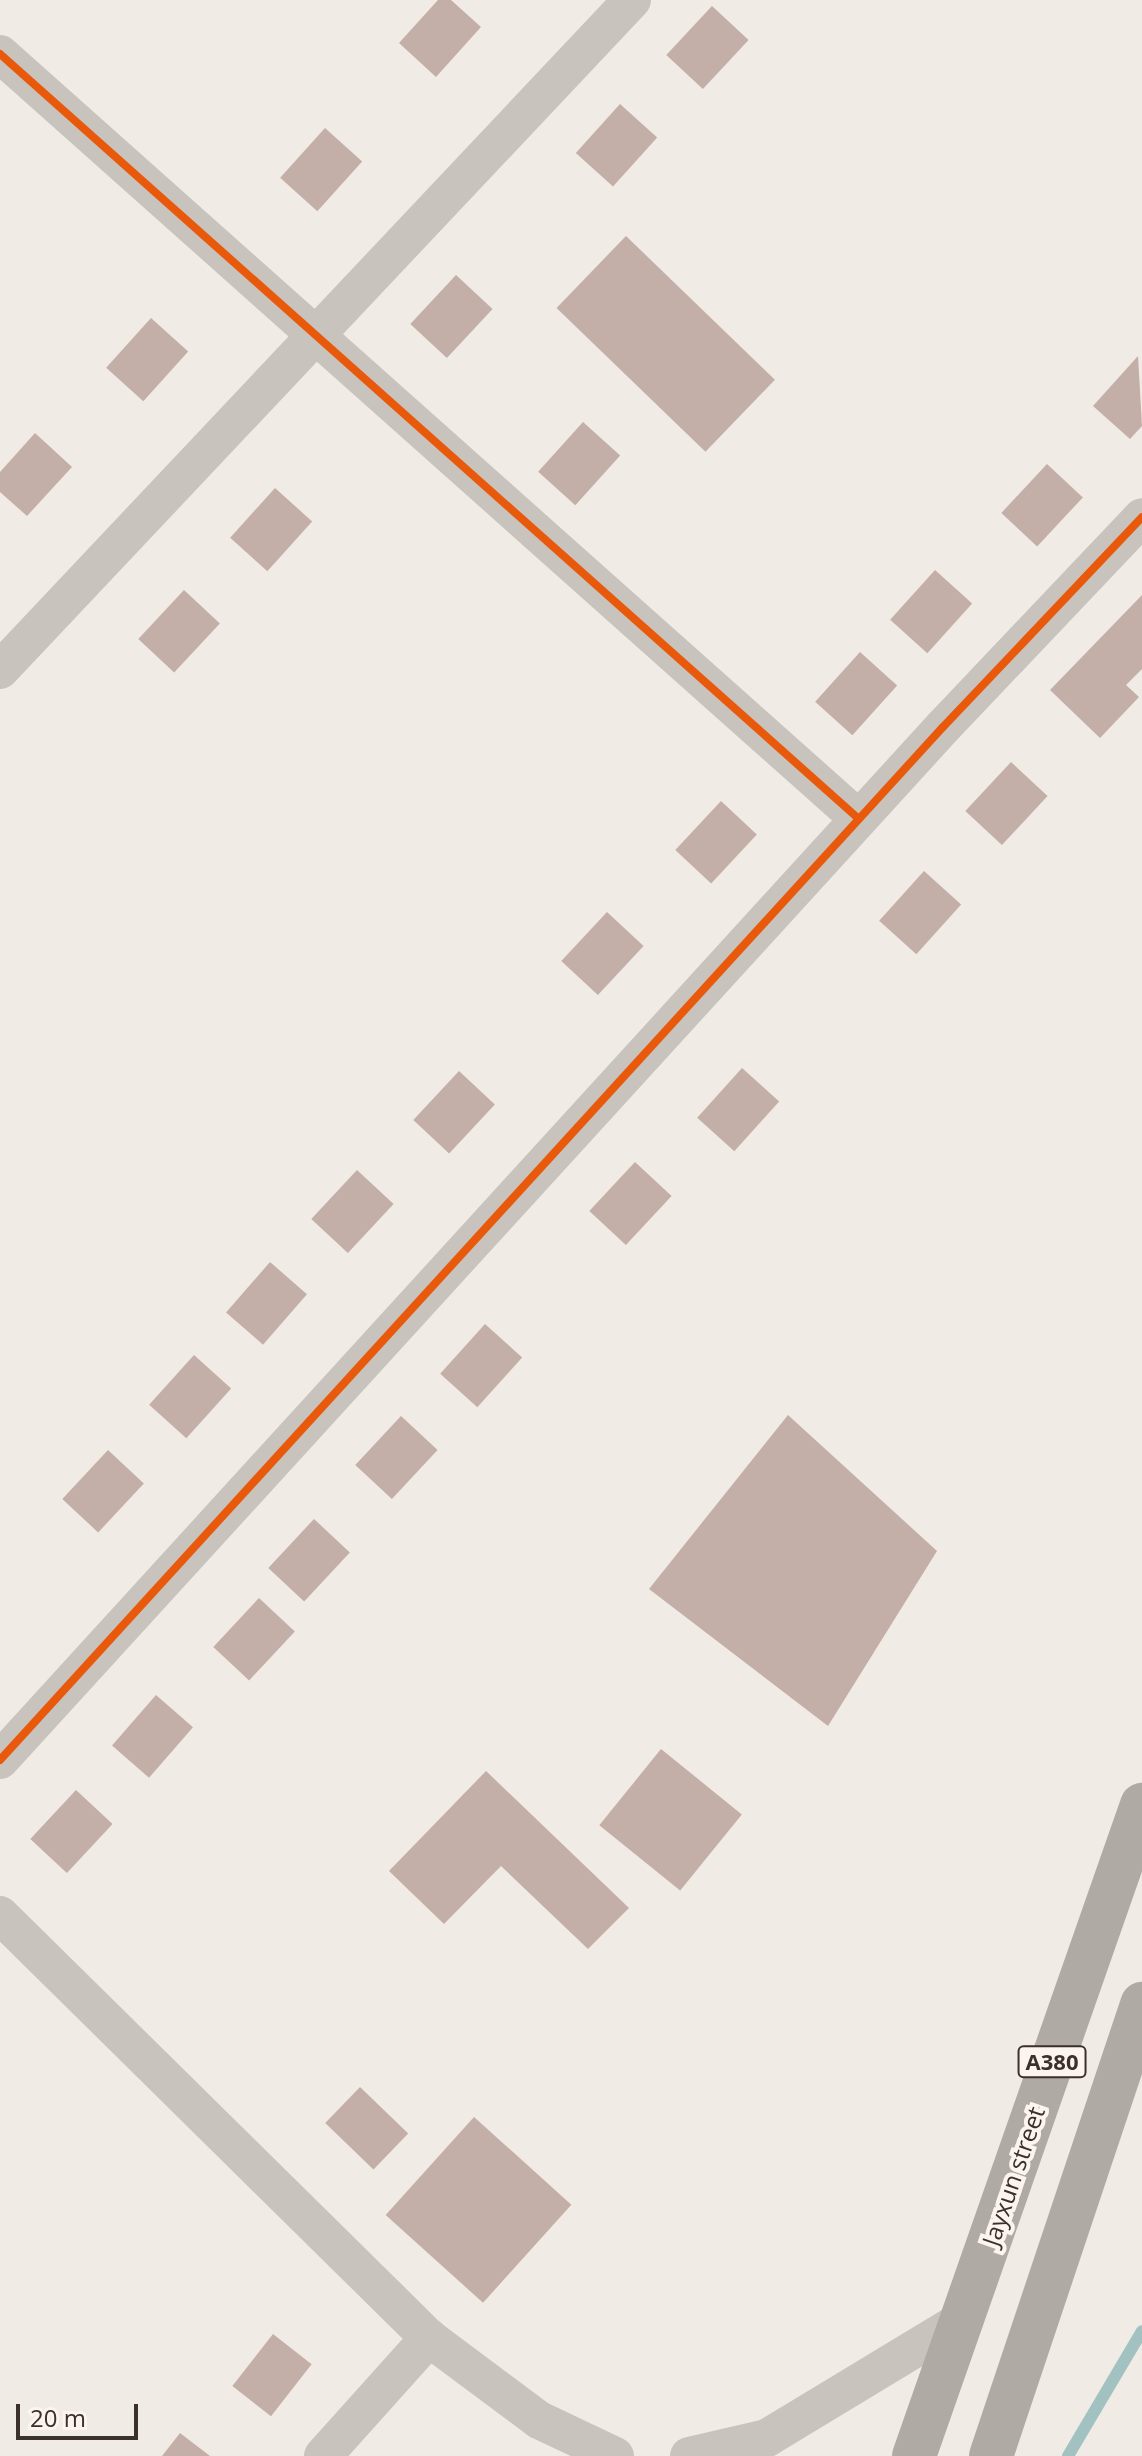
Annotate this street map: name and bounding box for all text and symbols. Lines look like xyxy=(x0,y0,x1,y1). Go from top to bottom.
road number: A380 xyxy=(1016,2044,1088,2080)
street label: Jayxun street xyxy=(976,2103,1050,2249)
scale bar xyxy=(20,2388,142,2438)
text: 20 m xyxy=(30,2401,86,2434)

